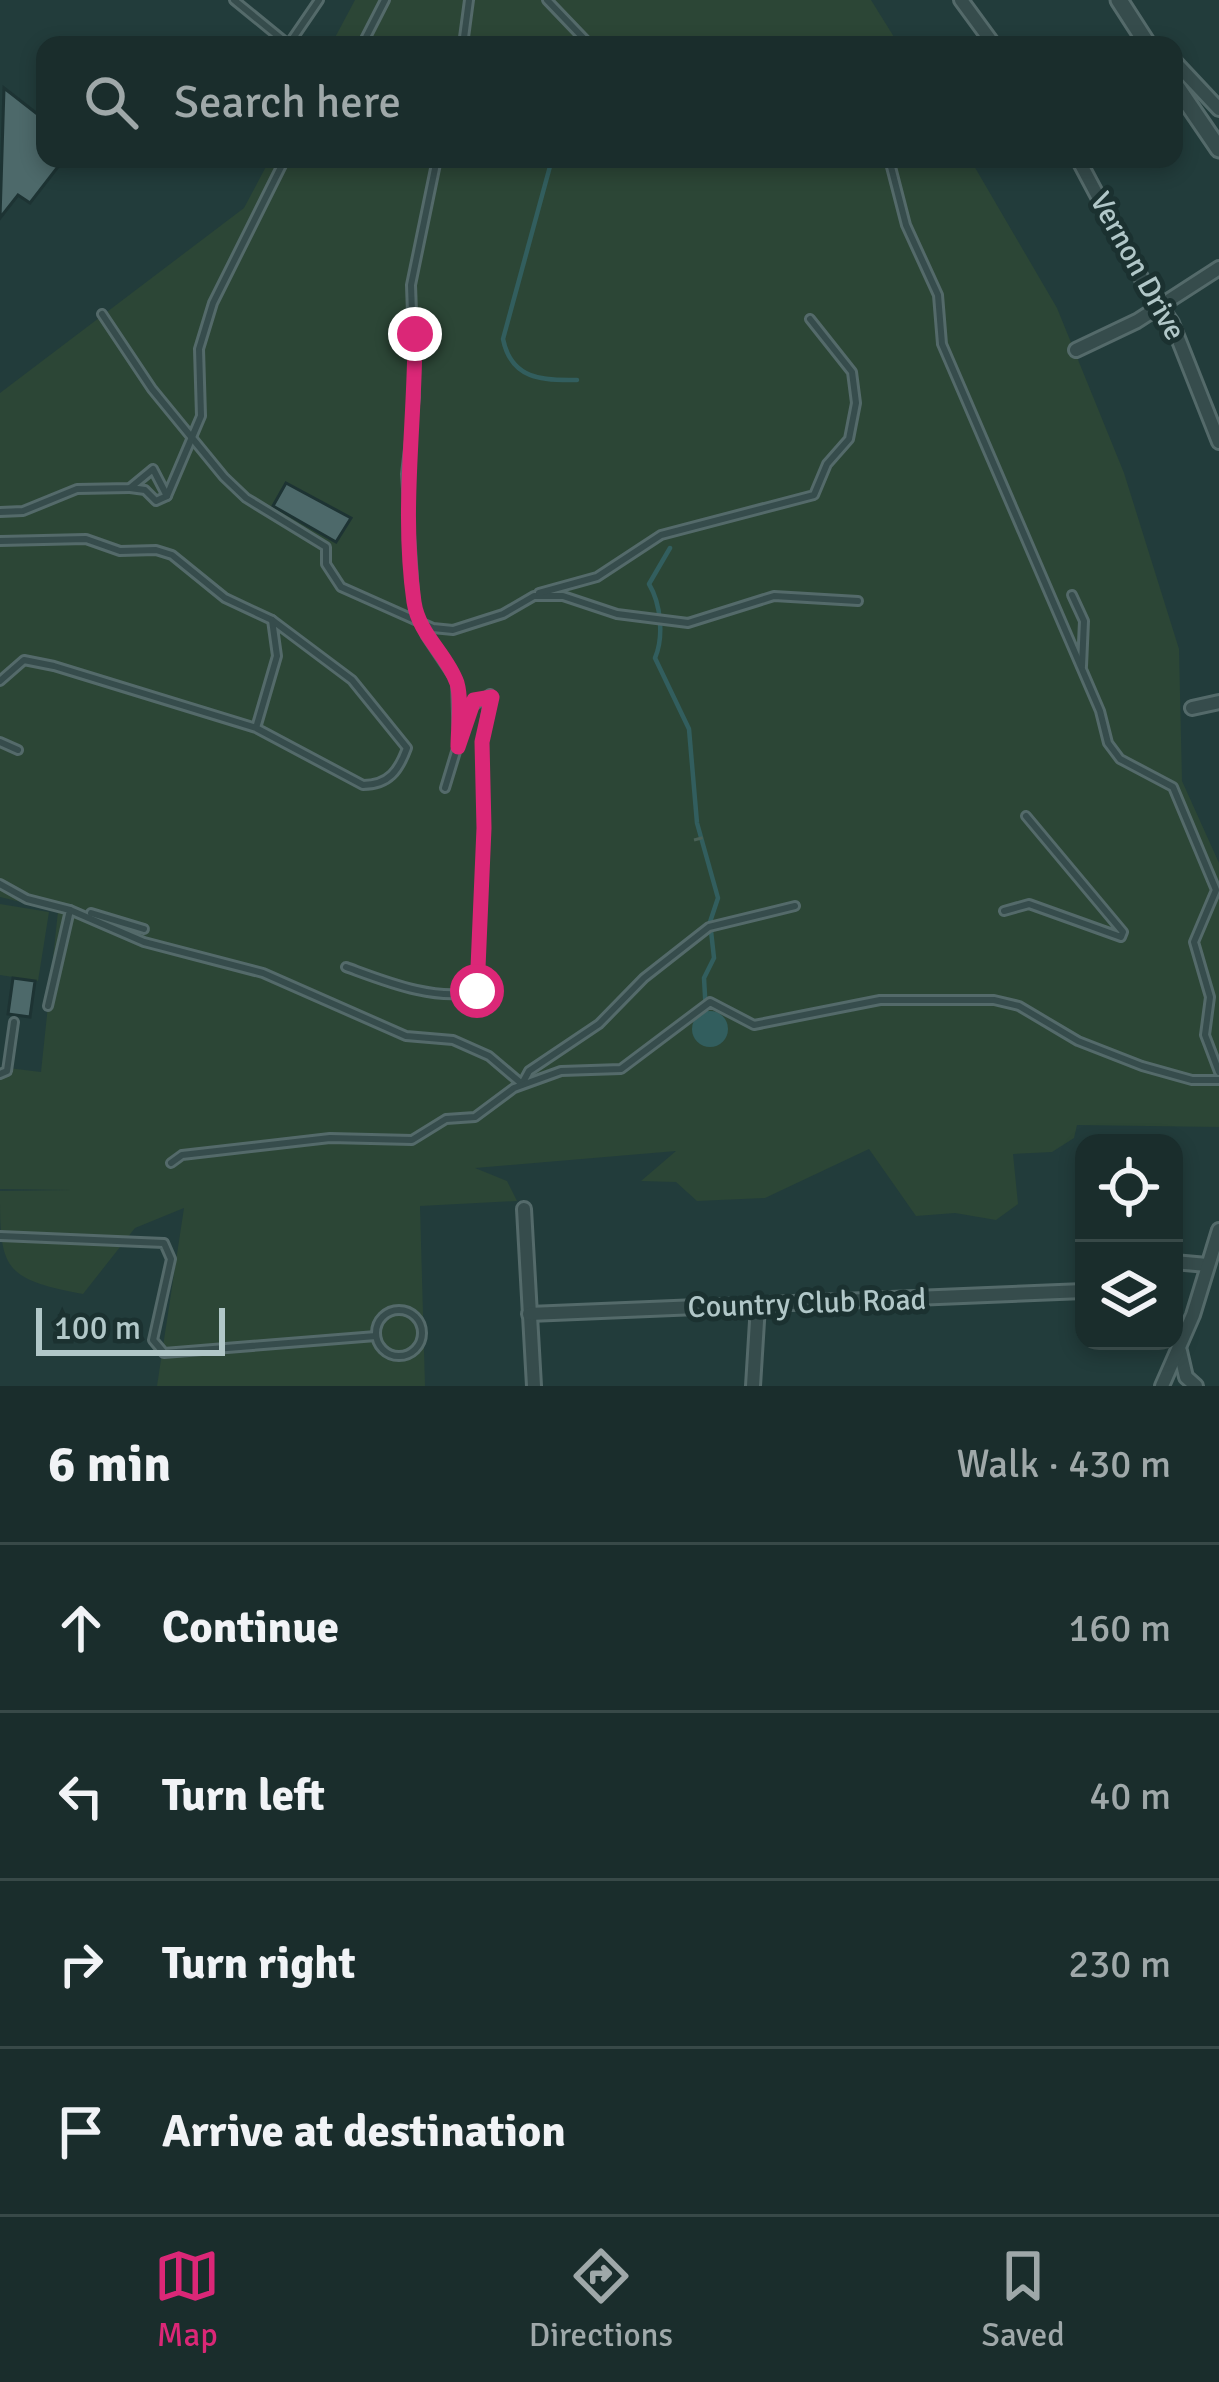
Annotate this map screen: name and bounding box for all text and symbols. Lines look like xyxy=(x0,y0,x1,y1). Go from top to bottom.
search box xyxy=(36,36,1183,168)
icon: search xyxy=(78,69,144,135)
text: Search here xyxy=(174,75,401,130)
street label: Vernon Drive xyxy=(1082,186,1193,347)
route end xyxy=(388,307,442,361)
route start xyxy=(450,964,504,1018)
map controls xyxy=(1075,1134,1183,1350)
button: locate xyxy=(1075,1134,1183,1242)
button: layers xyxy=(1075,1242,1183,1350)
street label: Country Club Road xyxy=(687,1281,927,1326)
scale bar xyxy=(36,1302,225,1355)
text: 100 m xyxy=(54,1308,141,1349)
text: 6 min xyxy=(48,1433,171,1496)
text: Walk · 430 m xyxy=(957,1440,1171,1488)
icon: ahead xyxy=(48,1595,114,1661)
text: Continue xyxy=(162,1600,339,1655)
text: 160 m xyxy=(1068,1604,1171,1652)
icon: left xyxy=(48,1763,114,1829)
text: Turn left xyxy=(162,1768,325,1823)
text: 40 m xyxy=(1089,1772,1171,1820)
icon: right xyxy=(48,1931,114,1997)
text: Turn right xyxy=(162,1936,356,1991)
text: 230 m xyxy=(1068,1940,1171,1988)
icon: arrive xyxy=(48,2099,114,2165)
text: Arrive at destination xyxy=(162,2104,566,2159)
tab: Map xyxy=(154,2243,220,2356)
tab: Directions xyxy=(529,2243,673,2356)
tab: Saved xyxy=(982,2243,1065,2356)

